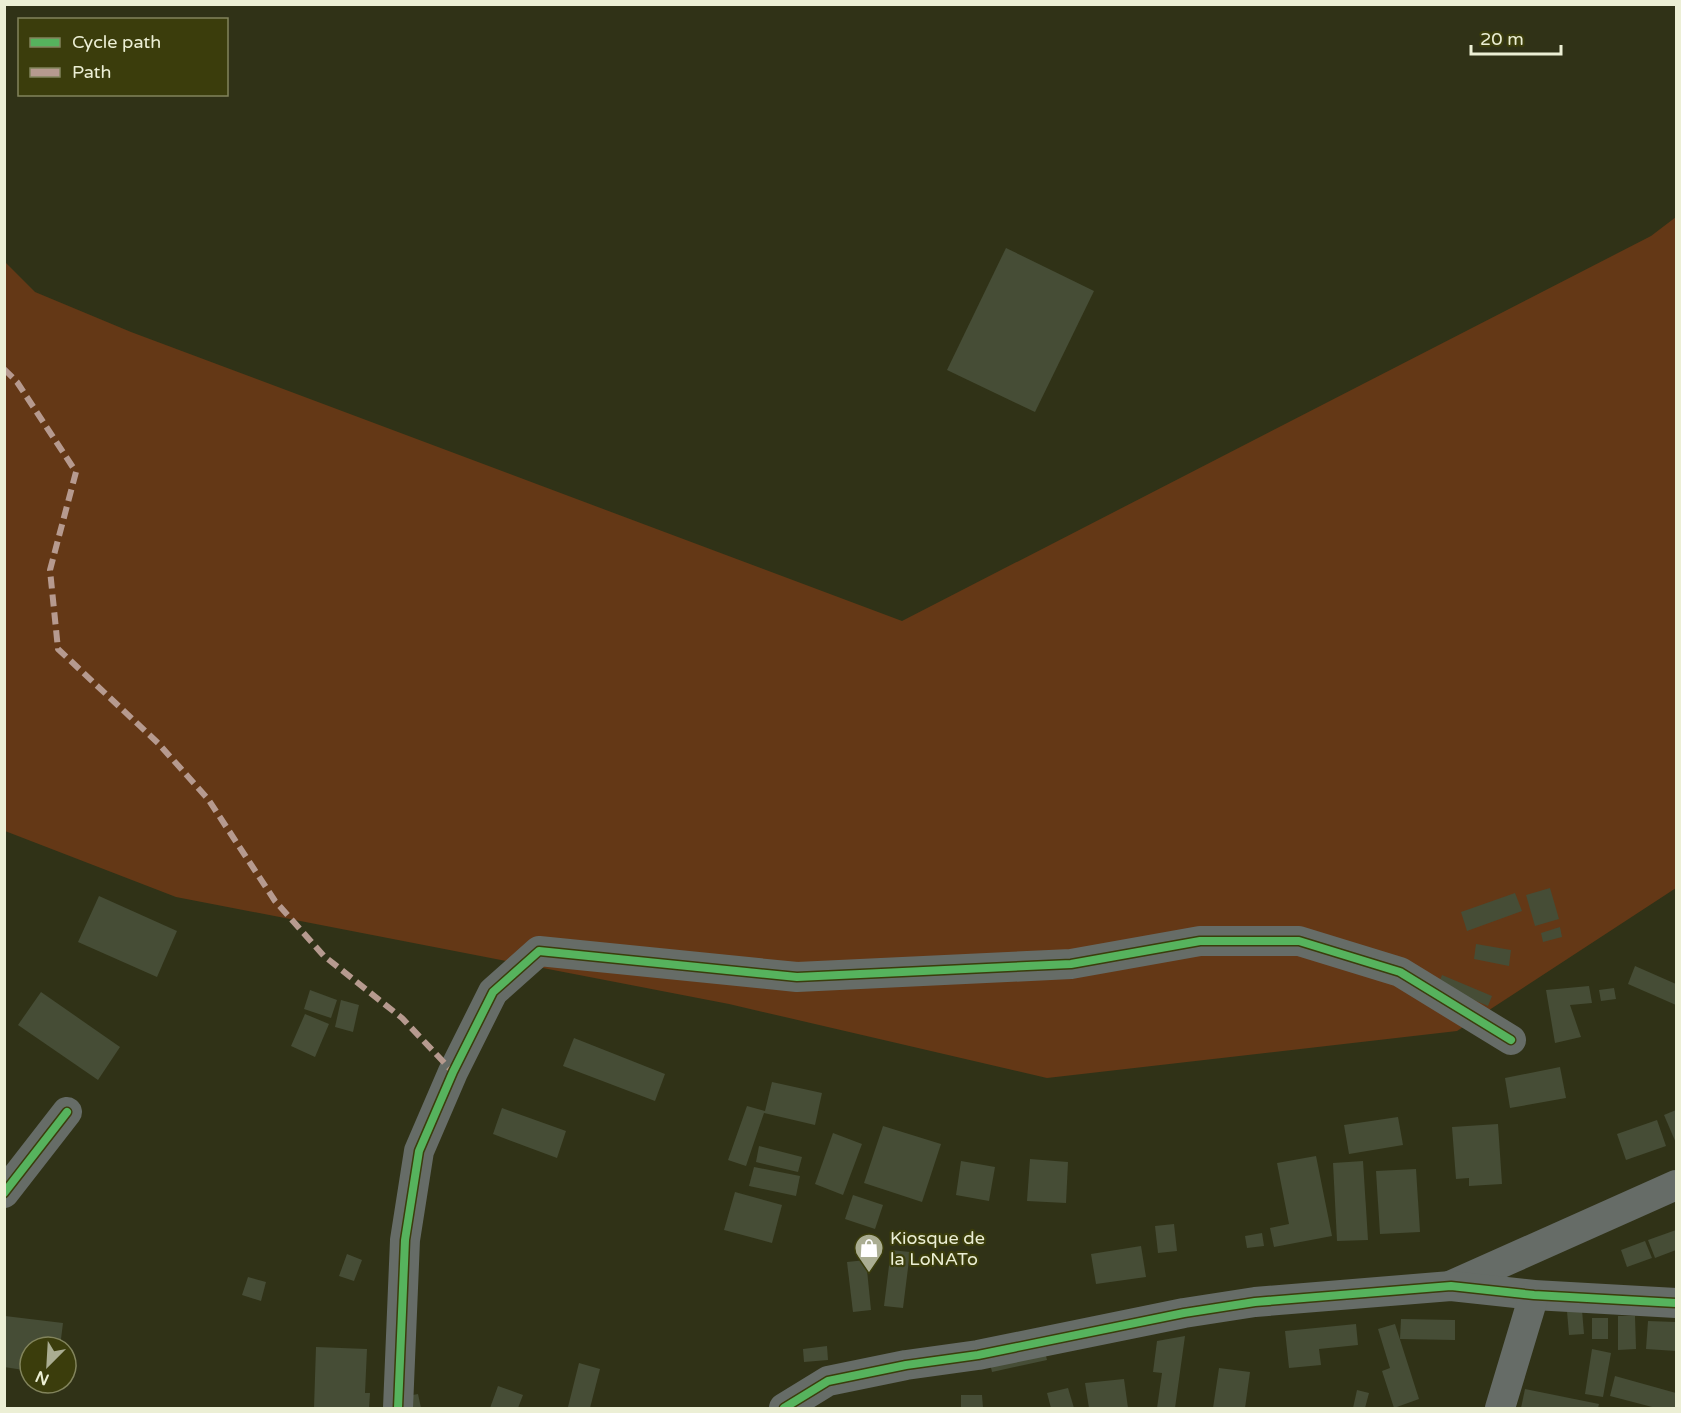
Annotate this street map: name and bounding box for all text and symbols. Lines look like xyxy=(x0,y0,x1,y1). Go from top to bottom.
legend xyxy=(18,18,228,96)
scale bar xyxy=(1471,18,1561,56)
text: 20 m xyxy=(1480,28,1524,50)
text: Cycle path xyxy=(72,31,161,53)
text: Path xyxy=(72,61,111,83)
place label: Kiosque de la LoNATo xyxy=(890,1227,985,1270)
shop icon: Kiosque de la LoNATo xyxy=(853,1232,885,1274)
north arrow xyxy=(18,1335,78,1395)
text: N xyxy=(32,1366,52,1390)

